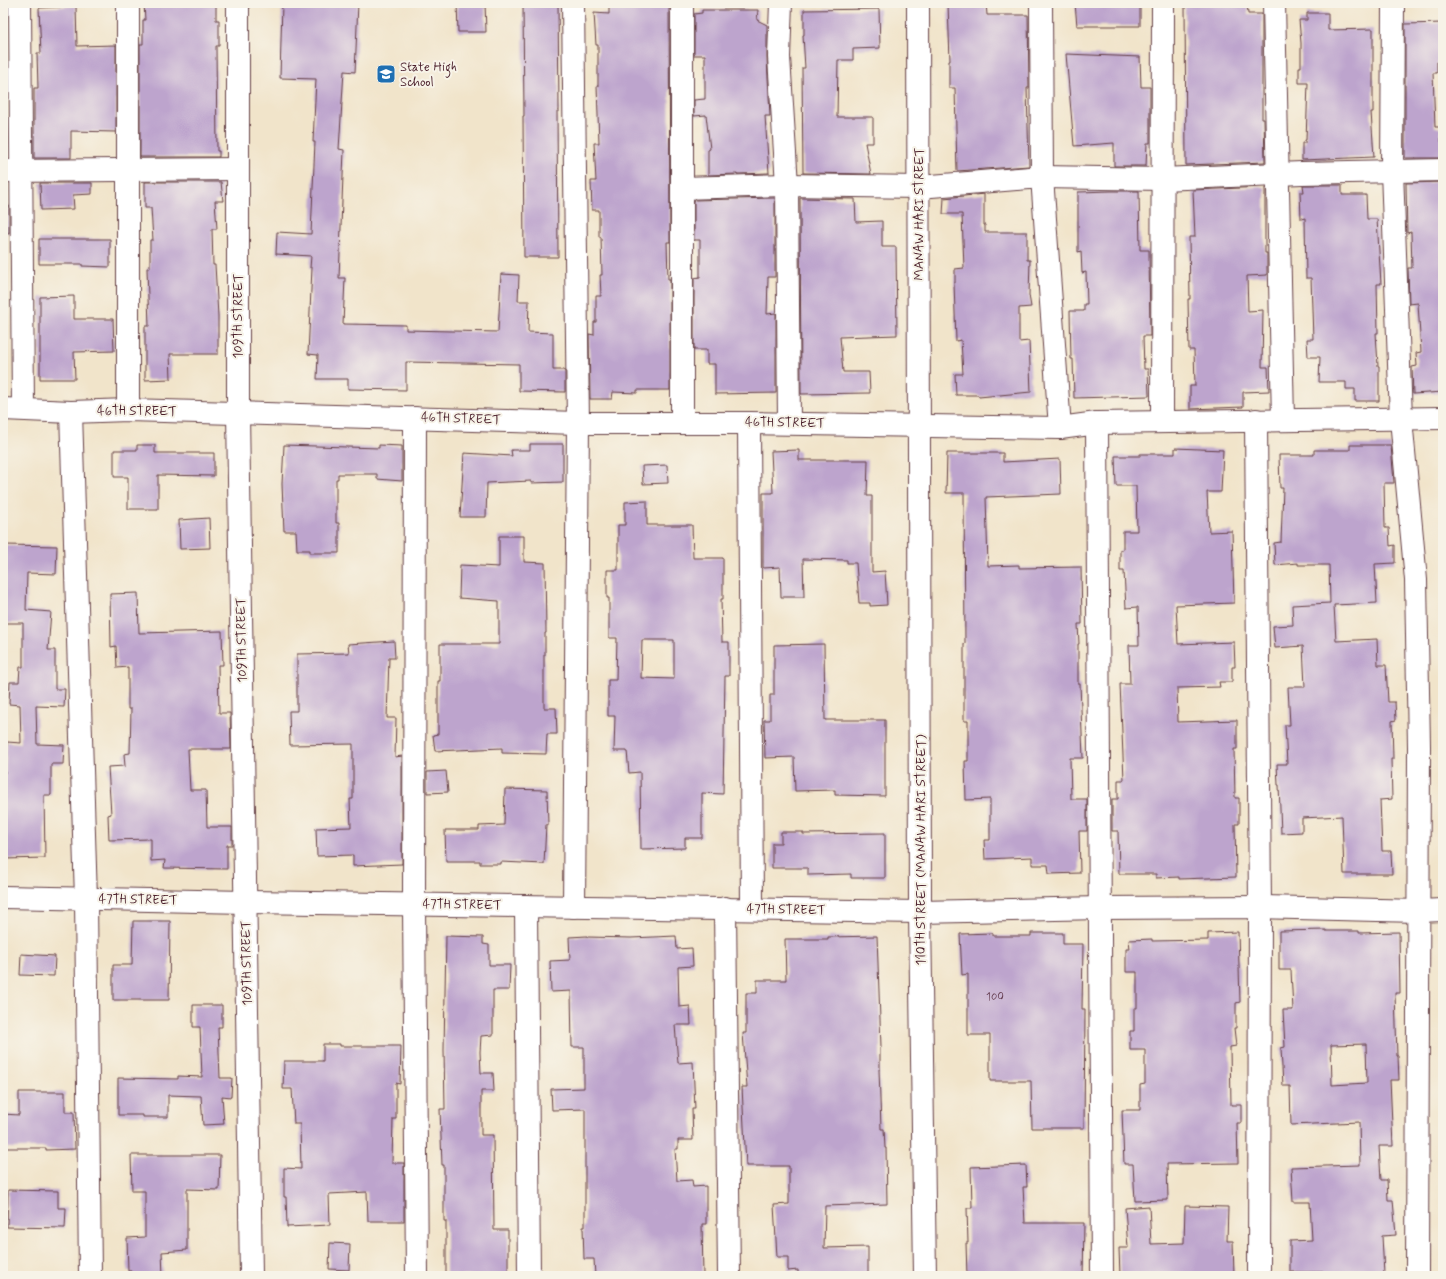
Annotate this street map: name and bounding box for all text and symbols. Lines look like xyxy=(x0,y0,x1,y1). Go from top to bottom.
place label: State High School xyxy=(400,59,457,91)
school or university icon: State High School xyxy=(375,63,397,85)
street label: MANAW HARI STREET xyxy=(911,147,928,281)
street label: 109TH STREET xyxy=(230,273,247,359)
street label: 46TH STREET xyxy=(97,403,177,420)
street label: 46TH STREET xyxy=(421,409,501,429)
street label: 46TH STREET xyxy=(745,414,825,432)
street label: 109TH STREET xyxy=(233,597,251,683)
street label: 110TH STREET (MANAW HARI STREET) xyxy=(913,734,930,966)
street label: 47TH STREET xyxy=(98,891,178,909)
street label: 47TH STREET xyxy=(422,896,502,914)
street label: 47TH STREET xyxy=(746,901,826,919)
street label: 109TH STREET xyxy=(238,920,256,1006)
house number: 100 xyxy=(986,990,1004,1004)

